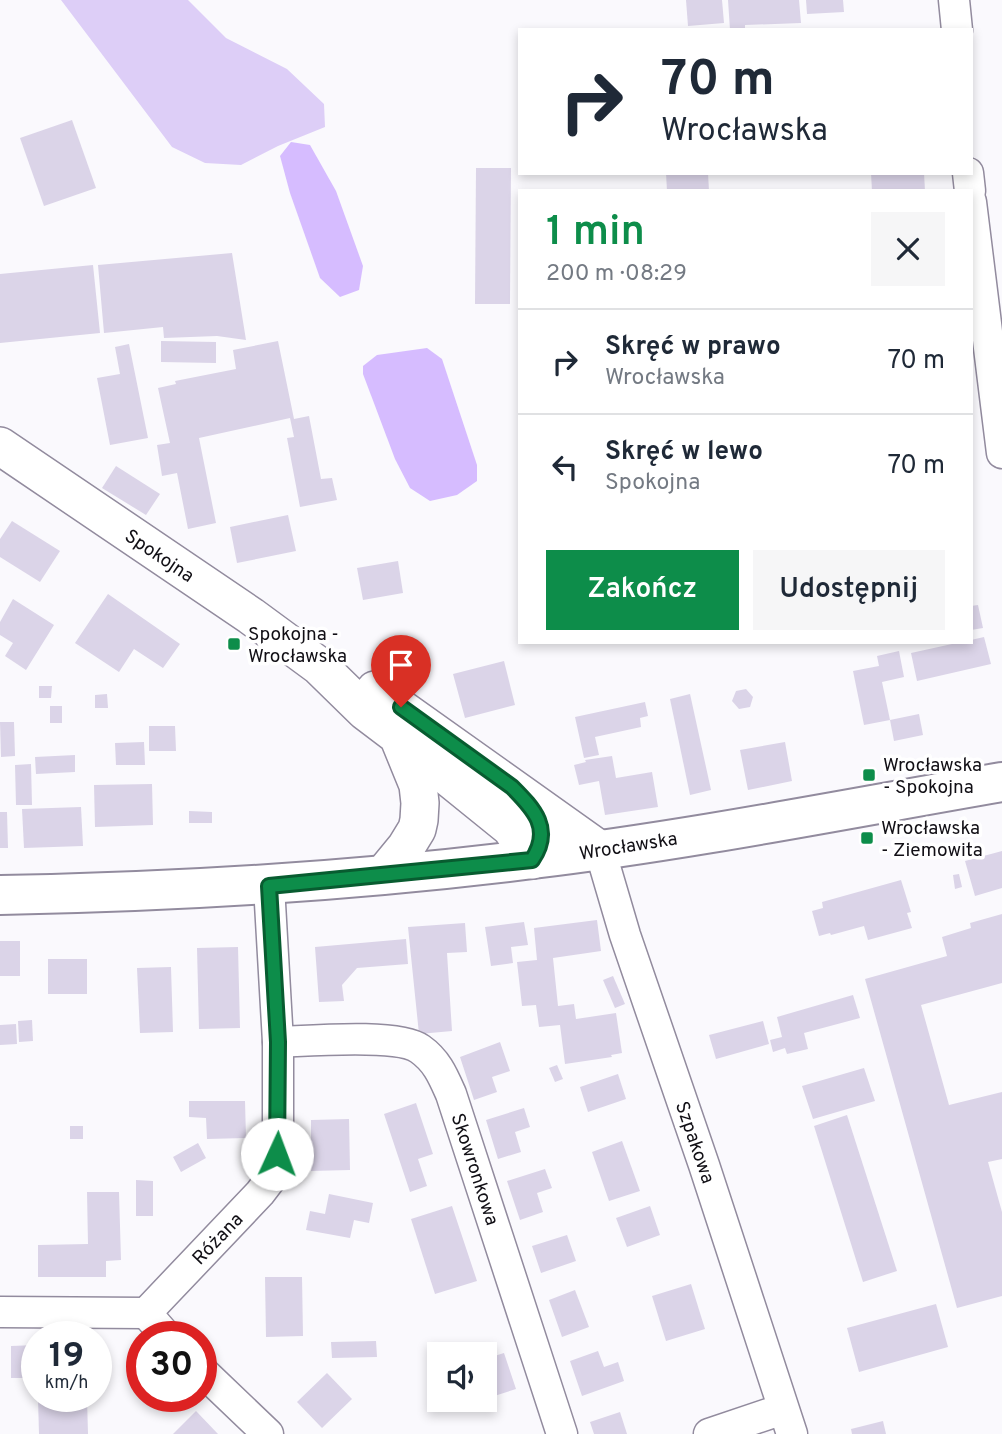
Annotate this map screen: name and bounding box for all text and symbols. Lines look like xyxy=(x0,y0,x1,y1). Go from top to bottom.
text: 70 m xyxy=(661,51,775,113)
icon: right xyxy=(546,56,637,147)
text: Wrocławska xyxy=(661,112,828,152)
text: 1 min xyxy=(546,207,645,260)
button: close xyxy=(871,212,945,286)
text: 200 m · 08:29 xyxy=(546,260,687,289)
text: Skręć w prawo xyxy=(605,331,781,364)
icon: right xyxy=(546,343,584,381)
text: 70 m xyxy=(887,345,945,378)
text: Wrocławska xyxy=(605,364,725,393)
text: Skręć w lewo xyxy=(605,436,763,469)
icon: left xyxy=(546,448,584,486)
text: 70 m xyxy=(887,450,945,483)
text: Spokojna xyxy=(605,469,700,498)
street label: Spokojna xyxy=(120,525,198,589)
button: Zakończ xyxy=(546,550,739,630)
button: Udostępnij xyxy=(753,550,945,630)
place label: Spokojna - Wrocławska xyxy=(248,623,347,669)
pin xyxy=(371,635,431,707)
marker: Spokojna - Wrocławska xyxy=(226,636,242,652)
icon: arrive xyxy=(382,646,420,684)
place label: Wrocławska - Spokojna xyxy=(883,754,982,800)
marker: Wrocławska - Spokojna xyxy=(861,767,877,783)
place label: Wrocławska - Ziemowita xyxy=(881,817,983,863)
street label: Wrocławska xyxy=(577,827,679,867)
marker: Wrocławska - Ziemowita xyxy=(859,830,875,846)
street label: Szpakowa xyxy=(669,1098,719,1187)
street label: Skowronkowa xyxy=(445,1111,503,1229)
position arrow xyxy=(240,1117,314,1191)
street label: Różana xyxy=(188,1208,249,1271)
speed limit sign: 30 xyxy=(126,1321,217,1412)
text: 19 xyxy=(49,1335,84,1379)
map controls xyxy=(427,1342,497,1412)
button: sound xyxy=(427,1342,497,1412)
text: km/h xyxy=(45,1372,88,1395)

